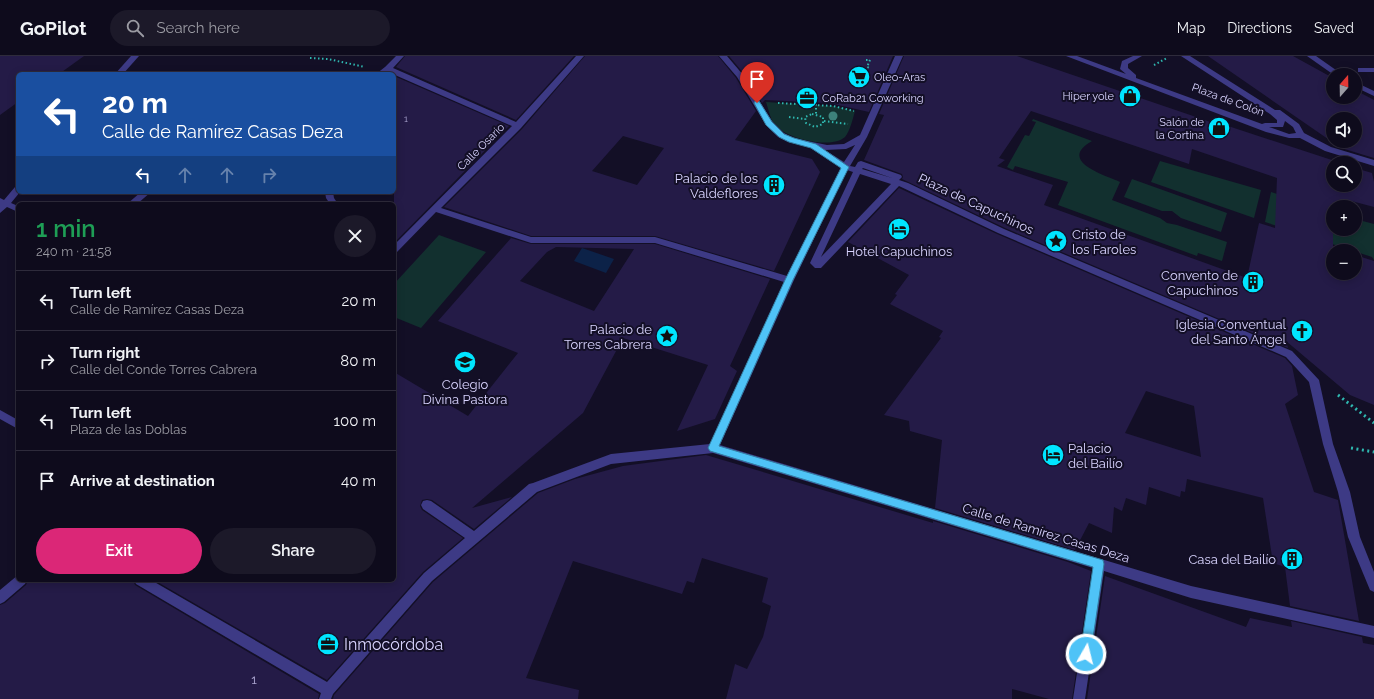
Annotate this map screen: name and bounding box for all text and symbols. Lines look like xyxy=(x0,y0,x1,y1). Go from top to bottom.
search box xyxy=(110,10,390,46)
text: GoPilot xyxy=(20,17,86,39)
icon: search xyxy=(124,17,146,39)
text: Search here xyxy=(156,19,240,37)
text: Map xyxy=(1177,20,1205,36)
text: Directions xyxy=(1227,20,1292,36)
text: Saved xyxy=(1314,20,1354,36)
pin xyxy=(740,62,774,103)
supermarket icon: Oleo-Aras xyxy=(846,64,872,90)
icon: arrive xyxy=(746,68,768,90)
north arrow xyxy=(1326,68,1362,104)
map controls xyxy=(1326,68,1362,280)
place label: Oleo-Aras xyxy=(874,71,925,84)
street label: Plaza de Colón xyxy=(1190,81,1266,119)
shop icon: Hiper yole xyxy=(1117,83,1143,109)
office icon: CoRab21 Coworking xyxy=(794,85,820,111)
text: 20 m xyxy=(102,87,168,120)
icon: left xyxy=(36,88,88,140)
place label: Hiper yole xyxy=(1062,90,1115,103)
place label: CoRab21 Coworking xyxy=(822,92,924,105)
button: sound xyxy=(1326,112,1362,148)
house number: 1 xyxy=(404,114,408,124)
shop icon: Salón de la Cortina xyxy=(1206,115,1232,141)
place label: Salón de la Cortina xyxy=(1156,116,1205,142)
street label: Calle Osario xyxy=(455,120,508,173)
text: Calle de Ramírez Casas Deza xyxy=(102,121,343,142)
button: search xyxy=(1326,156,1362,192)
icon: left xyxy=(132,164,154,186)
icon: ahead xyxy=(174,164,196,186)
icon: ahead xyxy=(216,164,238,186)
icon: right xyxy=(258,164,280,186)
place label: Palacio de los Valdeflores xyxy=(675,171,758,201)
street label: Plaza de Capuchinos xyxy=(916,171,1036,237)
building icon: Palacio de los Valdeflores xyxy=(761,172,787,198)
button: + xyxy=(1326,200,1362,236)
text: 1 min xyxy=(36,214,96,243)
button: close xyxy=(334,215,376,257)
hotel icon: Hotel Capuchinos xyxy=(886,216,912,242)
place label: Cristo de los Faroles xyxy=(1072,227,1136,257)
place icon: Cristo de los Faroles xyxy=(1043,228,1069,254)
text: 240 m · 21:58 xyxy=(36,244,112,259)
place label: Hotel Capuchinos xyxy=(846,244,952,259)
button: − xyxy=(1326,244,1362,280)
place label: Convento de Capuchinos xyxy=(1161,268,1238,298)
building icon: Convento de Capuchinos xyxy=(1240,269,1266,295)
text: Turn left xyxy=(70,284,131,302)
icon: left xyxy=(36,290,58,312)
text: 20 m xyxy=(341,292,376,310)
text: Calle de Ramírez Casas Deza xyxy=(70,302,244,317)
place label: Iglesia Conventual del Santo Ángel xyxy=(1176,317,1286,347)
church icon: Iglesia Conventual del Santo Ángel xyxy=(1289,318,1315,344)
place label: Palacio de Torres Cabrera xyxy=(564,322,652,352)
place icon: Palacio de Torres Cabrera xyxy=(654,323,680,349)
text: Turn right xyxy=(70,344,140,362)
school or university icon: Colegio Divina Pastora xyxy=(452,349,478,375)
icon: right xyxy=(36,350,58,372)
text: 80 m xyxy=(340,352,376,370)
text: Calle del Conde Torres Cabrera xyxy=(70,362,257,377)
place label: Colegio Divina Pastora xyxy=(423,377,507,407)
text: Turn left xyxy=(70,404,131,422)
icon: left xyxy=(36,410,58,432)
text: 100 m xyxy=(334,412,376,430)
text: Plaza de las Doblas xyxy=(70,422,187,437)
place label: Palacio del Bailío xyxy=(1068,441,1123,471)
hotel icon: Palacio del Bailío xyxy=(1040,442,1066,468)
icon: arrive xyxy=(36,470,58,492)
text: Arrive at destination xyxy=(70,472,215,490)
text: 40 m xyxy=(341,472,376,490)
street label: Calle de Ramírez Casas Deza xyxy=(961,500,1131,566)
button: Exit xyxy=(36,528,202,574)
button: Share xyxy=(210,528,376,574)
building icon: Casa del Bailío xyxy=(1279,546,1305,572)
place label: Casa del Bailío xyxy=(1188,552,1276,567)
office icon: Inmocórdoba xyxy=(315,631,341,657)
position arrow xyxy=(1065,633,1107,675)
place label: Inmocórdoba xyxy=(344,635,443,654)
house number: 1 xyxy=(251,672,257,687)

